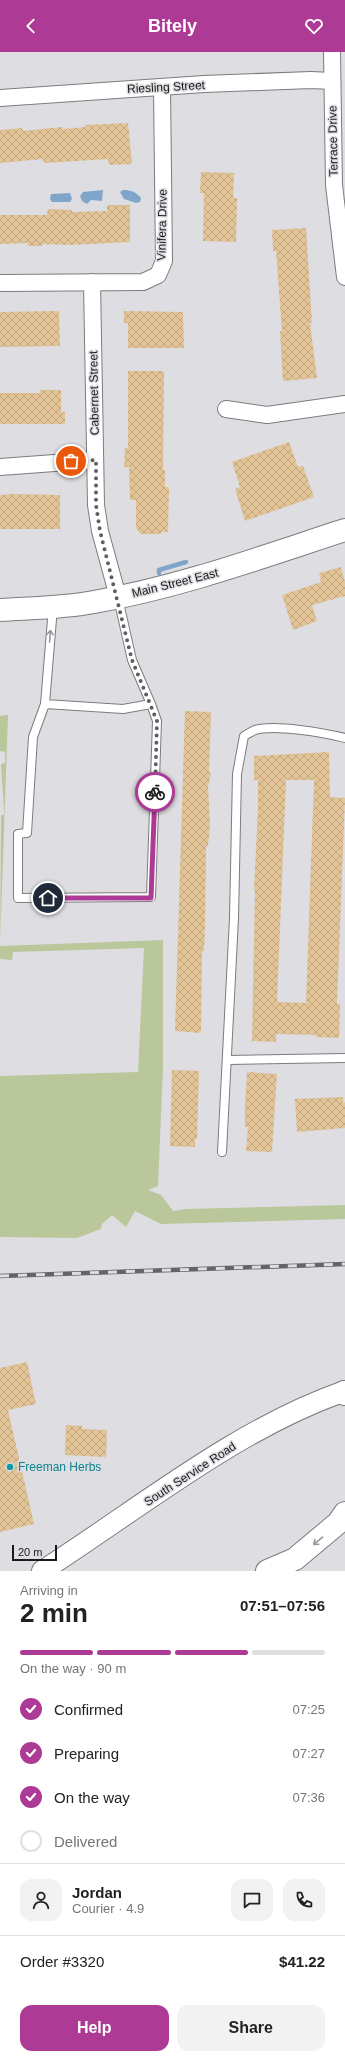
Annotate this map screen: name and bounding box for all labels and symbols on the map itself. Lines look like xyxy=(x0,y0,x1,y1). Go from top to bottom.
street label: Riesling Street xyxy=(127,78,206,96)
street label: Terrace Drive xyxy=(325,105,341,177)
street label: Vinifera Drive xyxy=(154,189,170,261)
street label: Cabernet Street xyxy=(86,350,102,435)
pin xyxy=(54,444,88,478)
street label: Main Street East xyxy=(130,565,220,601)
one-way arrow xyxy=(47,630,54,643)
courier xyxy=(135,772,175,812)
pin xyxy=(31,881,65,915)
street label: South Service Road xyxy=(141,1439,239,1509)
place label: Freeman Herbs xyxy=(18,1460,101,1474)
marker: Freeman Herbs xyxy=(5,1462,15,1472)
one-way arrow xyxy=(312,1536,323,1545)
scale bar xyxy=(12,1543,57,1562)

